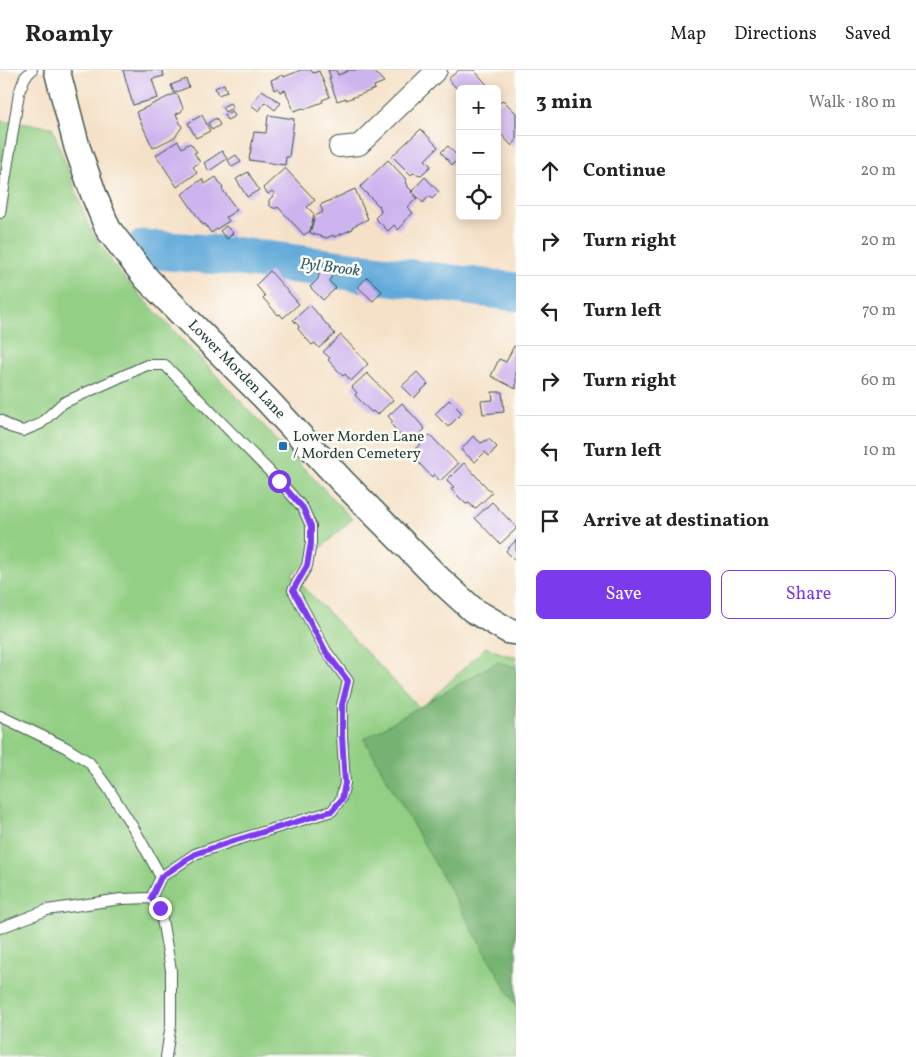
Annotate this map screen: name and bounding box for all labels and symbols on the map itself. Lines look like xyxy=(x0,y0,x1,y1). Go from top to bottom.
water label: Pyl Brook xyxy=(299,253,362,283)
street label: Lower Morden Lane xyxy=(183,315,290,424)
place label: Lower Morden Lane / Morden Cemetery xyxy=(293,427,424,465)
marker: Lower Morden Lane / Morden Cemetery xyxy=(277,440,289,452)
route start xyxy=(268,470,291,493)
route end xyxy=(149,897,172,920)

